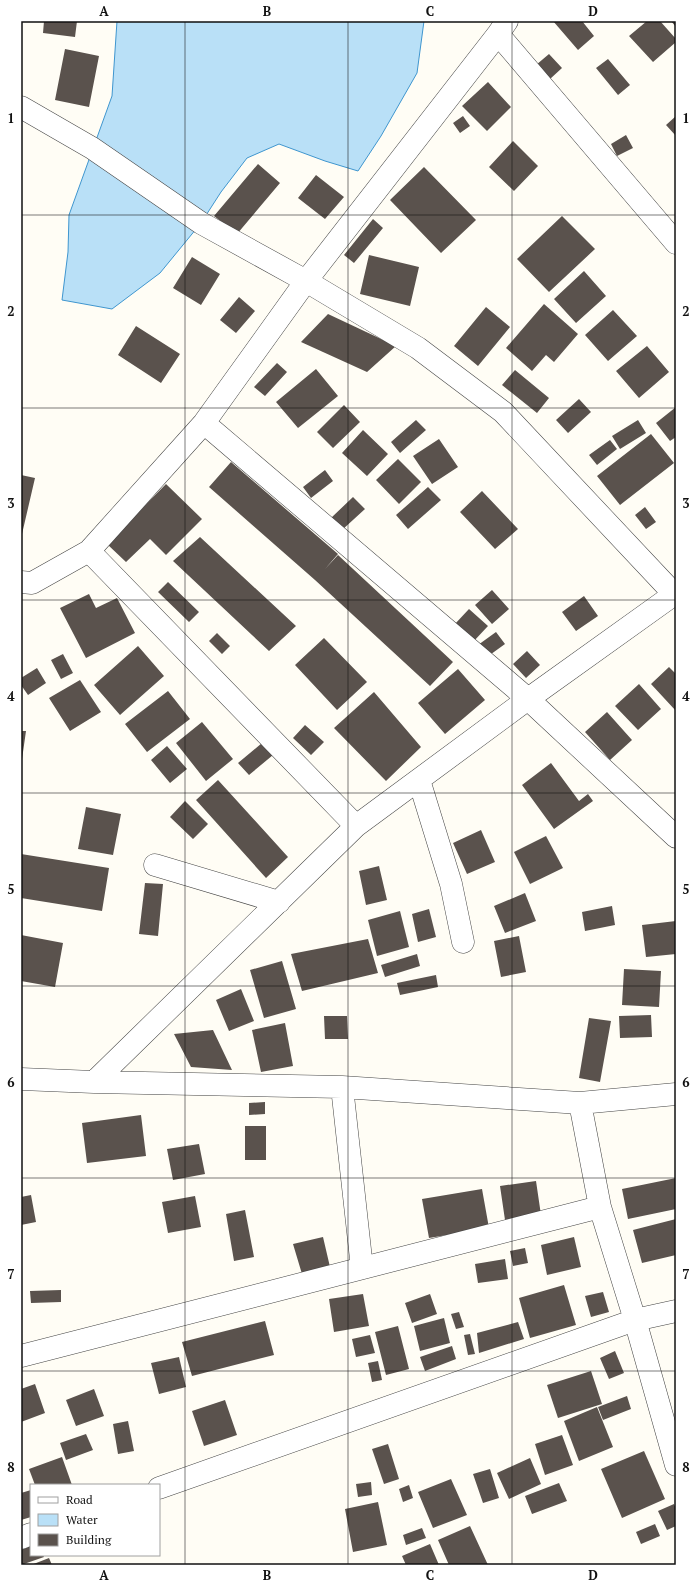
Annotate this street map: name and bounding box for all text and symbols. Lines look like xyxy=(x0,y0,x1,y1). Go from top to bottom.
text: A xyxy=(99,2,109,20)
text: B xyxy=(263,2,271,20)
text: C xyxy=(426,2,434,20)
text: D xyxy=(588,2,598,20)
text: 1 xyxy=(7,109,15,127)
text: 1 xyxy=(682,109,690,127)
text: 2 xyxy=(7,302,15,320)
text: 2 xyxy=(682,302,690,320)
text: 3 xyxy=(7,494,15,512)
text: 3 xyxy=(682,494,690,512)
text: 4 xyxy=(7,687,15,705)
text: 4 xyxy=(682,687,690,705)
text: 5 xyxy=(7,880,15,898)
text: 5 xyxy=(682,880,690,898)
text: 6 xyxy=(7,1073,15,1091)
text: 6 xyxy=(682,1073,690,1091)
text: 7 xyxy=(7,1265,15,1283)
text: 7 xyxy=(682,1265,690,1283)
text: 8 xyxy=(7,1458,15,1476)
text: 8 xyxy=(682,1458,690,1476)
legend xyxy=(30,1484,160,1556)
text: Road xyxy=(66,1492,93,1507)
text: Water xyxy=(66,1512,98,1527)
text: Building xyxy=(66,1532,112,1547)
text: A xyxy=(99,1566,109,1584)
text: B xyxy=(263,1566,271,1584)
text: C xyxy=(426,1566,434,1584)
text: D xyxy=(588,1566,598,1584)

